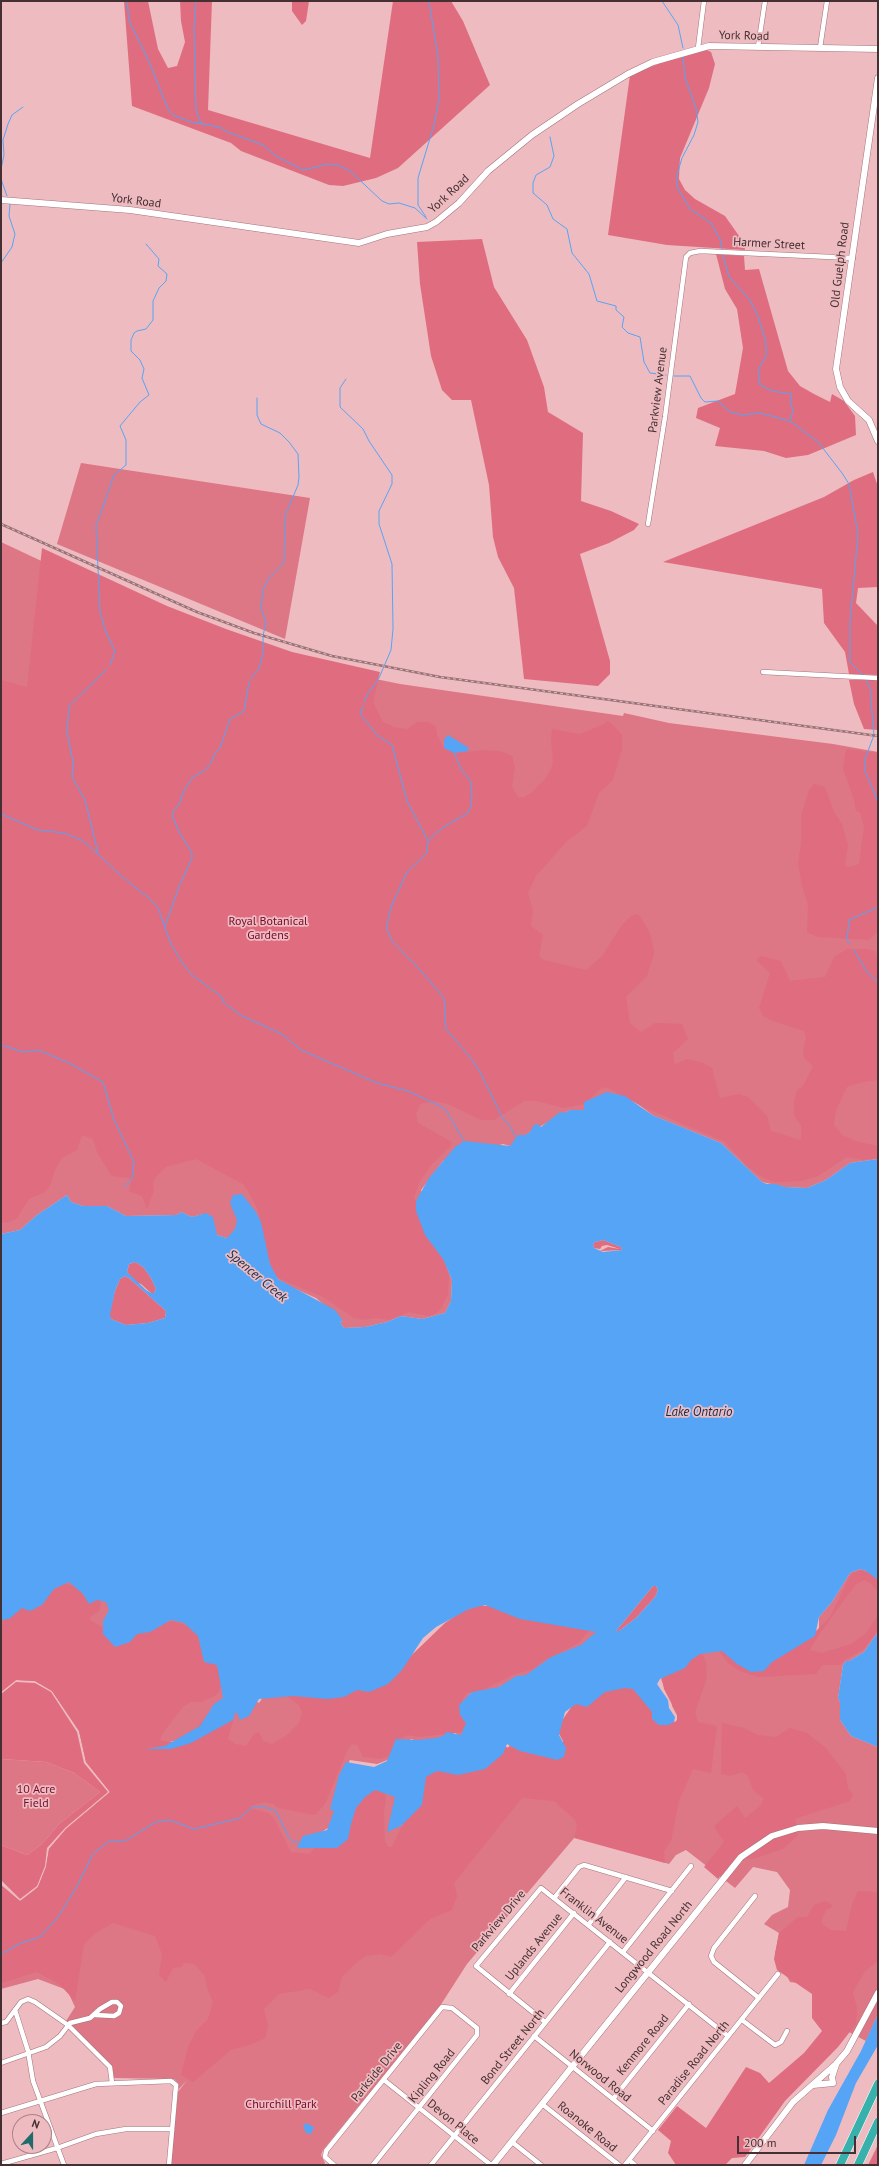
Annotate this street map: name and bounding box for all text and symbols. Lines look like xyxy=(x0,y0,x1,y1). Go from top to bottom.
street label: York Road xyxy=(719,28,769,44)
street label: York Road xyxy=(426,171,472,217)
street label: York Road xyxy=(110,191,162,211)
street label: Old Guelph Road xyxy=(828,221,852,309)
street label: Harmer Street xyxy=(733,235,805,253)
street label: Parkview Avenue xyxy=(646,346,670,434)
park label: Royal Botanical Gardens xyxy=(228,915,308,943)
water label: Spencer Creek xyxy=(224,1246,290,1306)
water label: Lake Ontario xyxy=(665,1404,733,1420)
park label: 10 Acre Field xyxy=(17,1783,55,1811)
street label: Franklin Avenue xyxy=(557,1885,631,1947)
street label: Parkview Drive xyxy=(469,1887,529,1955)
street label: Longwood Road North xyxy=(612,1898,696,1996)
street label: Uplands Avenue xyxy=(502,1910,566,1984)
street label: Bond Street North xyxy=(478,2006,548,2088)
street label: Kenmore Road xyxy=(614,2012,672,2078)
street label: Paradise Road North xyxy=(656,2018,732,2108)
street label: Parkside Drive xyxy=(348,2039,406,2105)
street label: Kipling Road xyxy=(406,2046,458,2106)
street label: Norwood Road xyxy=(566,2047,634,2105)
street label: Devon Place xyxy=(424,2097,482,2147)
park label: Churchill Park xyxy=(245,2098,317,2112)
street label: Roanoke Road xyxy=(554,2099,620,2155)
north arrow xyxy=(12,2114,52,2154)
text: N xyxy=(30,2116,42,2132)
scale bar xyxy=(739,2128,858,2154)
text: 200 m xyxy=(744,2135,777,2150)

